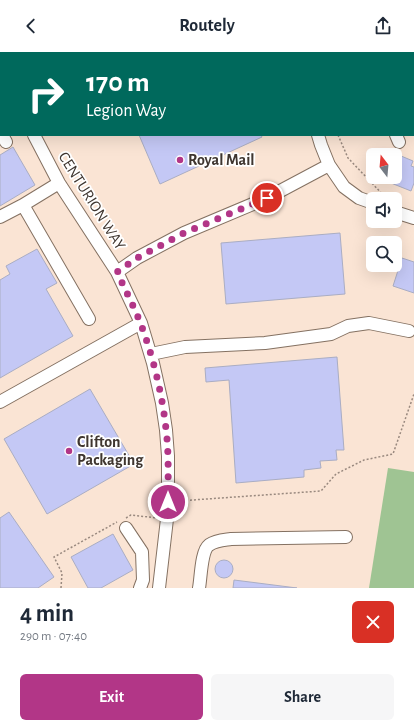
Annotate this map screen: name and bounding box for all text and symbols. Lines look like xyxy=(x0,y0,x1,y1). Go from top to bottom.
icon: back xyxy=(20,15,42,37)
icon: share xyxy=(372,15,394,37)
text: Routely xyxy=(179,17,235,35)
icon: right xyxy=(20,68,72,120)
text: 170 m xyxy=(86,69,150,97)
text: Legion Way xyxy=(86,102,166,120)
north arrow xyxy=(366,148,402,184)
map controls xyxy=(366,148,402,272)
street label: CENTURION WAY xyxy=(56,149,129,253)
place label: Royal Mail xyxy=(188,152,255,169)
marker: Royal Mail xyxy=(175,155,185,165)
pin xyxy=(250,181,284,215)
icon: arrive xyxy=(256,187,278,209)
button: sound xyxy=(366,192,402,228)
button: search xyxy=(366,236,402,272)
place label: Clifton Packaging xyxy=(77,434,144,468)
marker: Clifton Packaging xyxy=(64,446,74,456)
position arrow xyxy=(147,481,189,523)
button: close xyxy=(352,601,394,643)
text: 4 min xyxy=(20,602,74,626)
text: 290 m · 07:40 xyxy=(20,630,87,643)
button: Exit xyxy=(20,674,203,720)
button: Share xyxy=(211,674,394,720)

